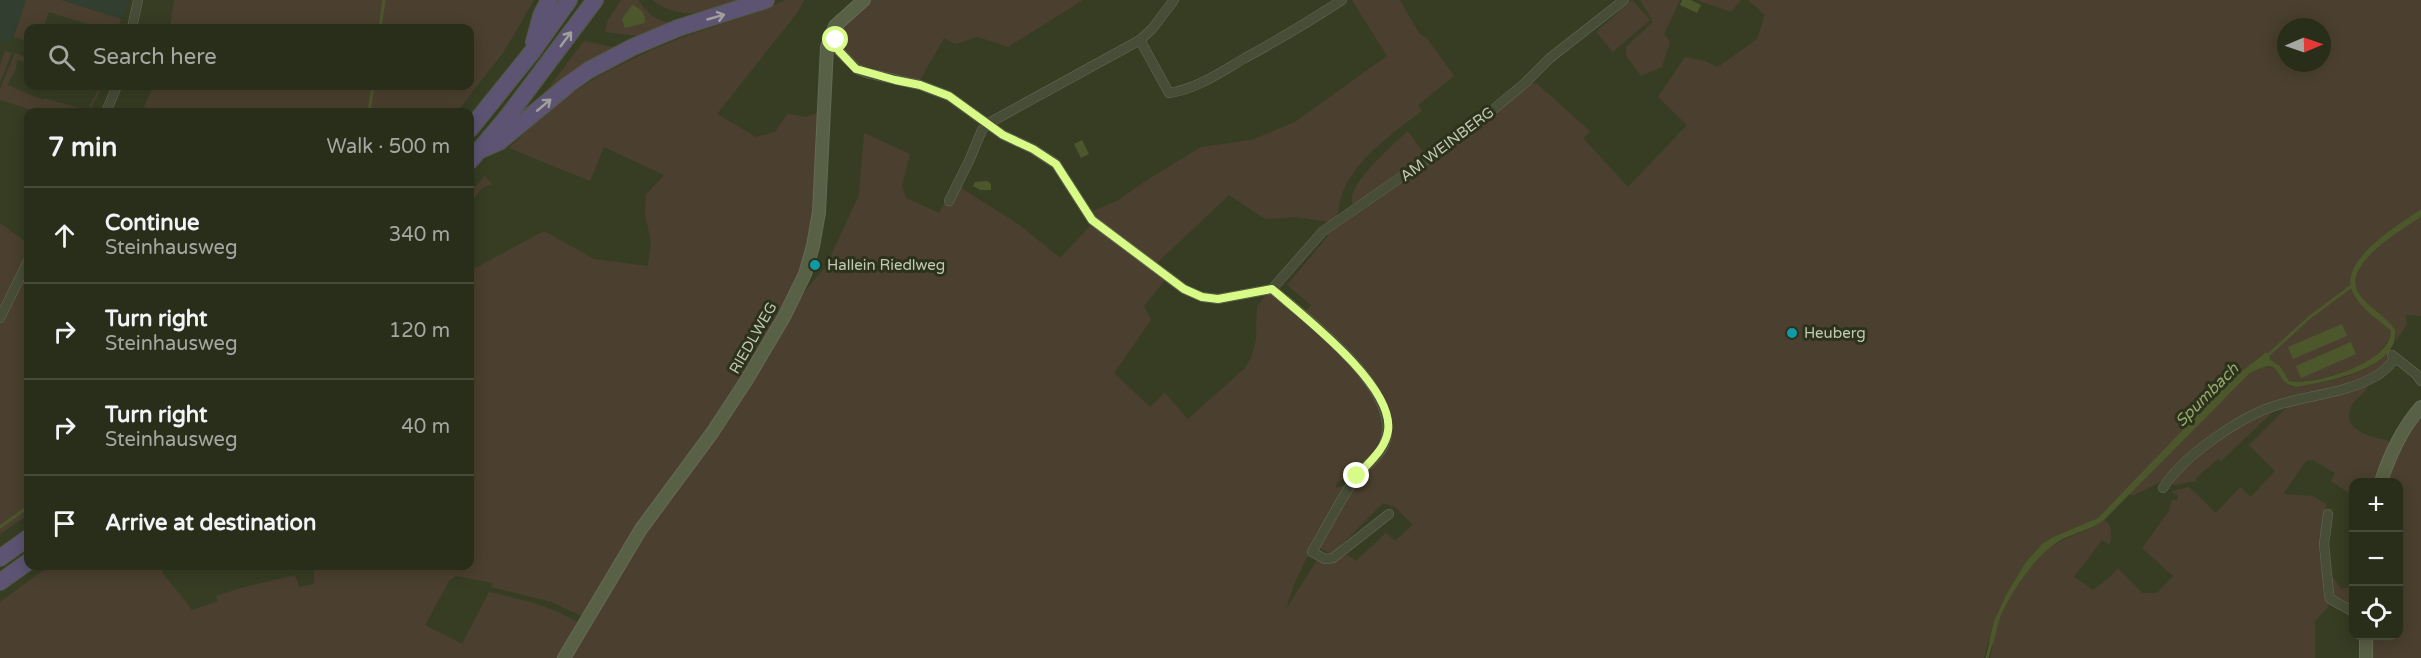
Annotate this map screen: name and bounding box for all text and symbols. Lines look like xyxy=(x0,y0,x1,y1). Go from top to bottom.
one-way arrow xyxy=(706,10,725,22)
north arrow xyxy=(2277,18,2331,72)
search box xyxy=(24,24,474,90)
route start xyxy=(822,26,848,52)
one-way arrow xyxy=(560,31,573,47)
icon: search xyxy=(45,41,78,74)
text: Search here xyxy=(93,44,217,70)
one-way arrow xyxy=(536,98,552,111)
street label: AM WEINBERG xyxy=(1397,103,1497,185)
text: 7 min xyxy=(48,132,117,163)
text: Walk · 500 m xyxy=(327,135,450,159)
text: Continue xyxy=(105,210,200,236)
icon: ahead xyxy=(48,219,81,252)
text: 340 m xyxy=(389,223,450,247)
text: Steinhausweg xyxy=(105,236,238,260)
place label: Hallein Riedlweg xyxy=(827,256,945,274)
marker: Hallein Riedlweg xyxy=(808,258,822,272)
street label: RIEDLWEG xyxy=(725,299,781,377)
text: Turn right xyxy=(105,306,207,332)
icon: right xyxy=(48,315,81,348)
text: 120 m xyxy=(389,319,450,343)
place label: Heuberg xyxy=(1804,324,1866,342)
marker: Heuberg xyxy=(1785,326,1799,340)
text: Steinhausweg xyxy=(105,332,238,356)
water label: Spumbach xyxy=(2171,358,2244,431)
text: Turn right xyxy=(105,402,207,428)
icon: right xyxy=(48,411,81,444)
text: 40 m xyxy=(401,415,450,439)
text: Steinhausweg xyxy=(105,428,238,452)
route end xyxy=(1343,462,1369,488)
map controls xyxy=(2349,478,2403,640)
button: + xyxy=(2349,478,2403,532)
icon: arrive xyxy=(48,507,81,540)
text: Arrive at destination xyxy=(105,510,316,536)
button: − xyxy=(2349,532,2403,586)
button: locate xyxy=(2349,586,2403,640)

